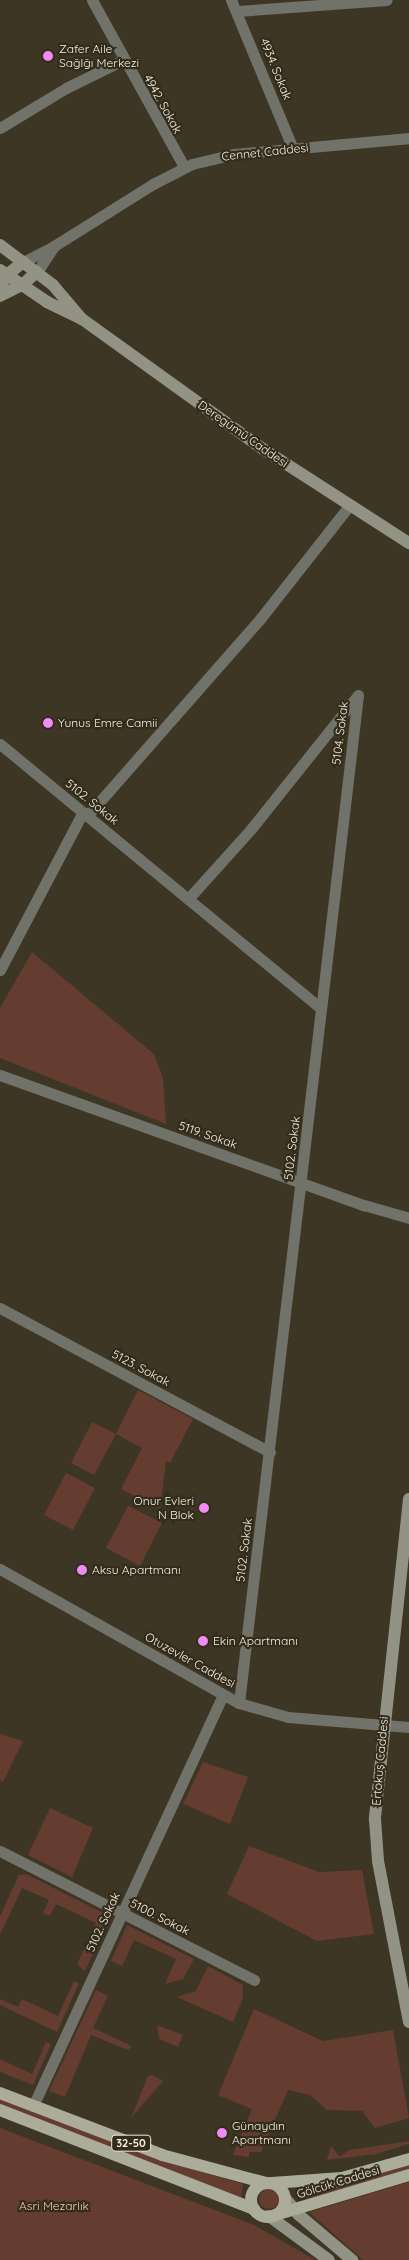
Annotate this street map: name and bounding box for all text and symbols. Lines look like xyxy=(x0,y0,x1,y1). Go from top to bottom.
street label: 4934. Sokak xyxy=(257,36,295,102)
place label: Zafer Aile Sağlğı Merkezi xyxy=(59,42,139,70)
marker: Zafer Aile Sağlğı Merkezi xyxy=(41,49,55,63)
street label: 4942. Sokak xyxy=(141,72,185,136)
street label: Cennet Caddesi xyxy=(221,140,309,164)
street label: Deregümü Caddesi xyxy=(195,398,291,470)
street label: 5104. Sokak xyxy=(329,700,351,766)
place label: Yunus Emre Camii xyxy=(58,716,157,730)
marker: Yunus Emre Camii xyxy=(42,717,54,729)
street label: 5102. Sokak xyxy=(62,776,122,828)
street label: 5102. Sokak xyxy=(281,1115,303,1181)
street label: 5119. Sokak xyxy=(177,1118,239,1152)
street label: 5123. Sokak xyxy=(110,1347,172,1389)
place label: Onur Evleri N Blok xyxy=(134,1494,194,1522)
marker: Onur Evleri N Blok xyxy=(198,1502,210,1514)
street label: 5102. Sokak xyxy=(233,1517,255,1583)
place label: Aksu Apartmanı xyxy=(92,1563,181,1577)
marker: Aksu Apartmanı xyxy=(76,1564,88,1576)
street label: Otuzevler Caddesi xyxy=(142,1629,238,1691)
place label: Ekin Apartmanı xyxy=(213,1634,298,1648)
marker: Ekin Apartmanı xyxy=(197,1635,209,1647)
street label: Ertokuş Caddesi xyxy=(369,1716,391,1806)
street label: 5102. Sokak xyxy=(83,1890,123,1954)
street label: 5100. Sokak xyxy=(128,1896,192,1938)
place label: Günaydın Apartmanı xyxy=(232,2119,291,2147)
marker: Günaydın Apartmanı xyxy=(216,2127,228,2139)
road number: 32-50 xyxy=(111,2134,151,2152)
street label: Gölcük Caddesi xyxy=(295,2163,381,2201)
park label: Asri Mezarlık xyxy=(19,2199,89,2213)

